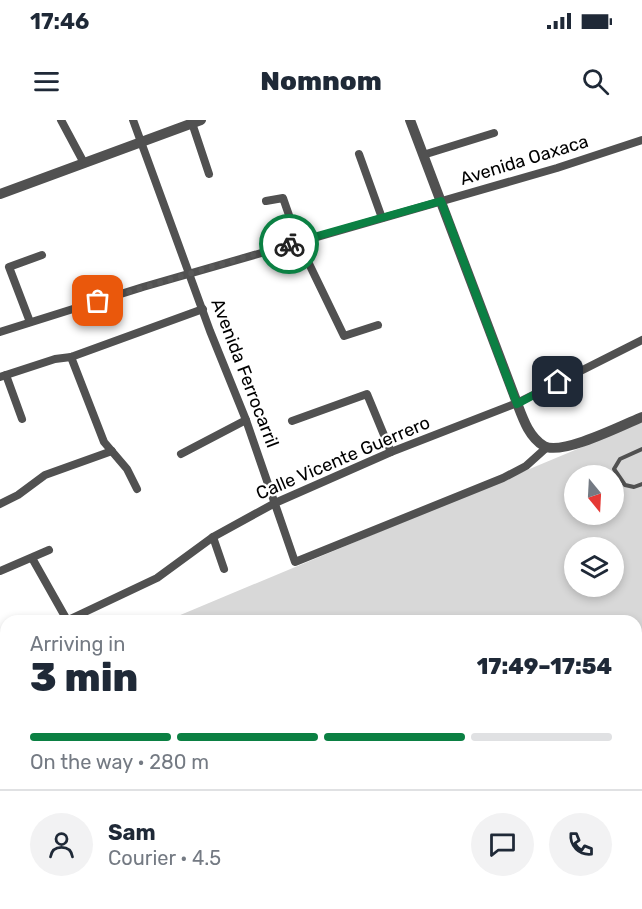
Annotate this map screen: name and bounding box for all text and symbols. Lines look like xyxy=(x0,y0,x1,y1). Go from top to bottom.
text: 17:46 xyxy=(30,8,89,35)
icon: menu xyxy=(30,65,63,98)
text: Nomnom xyxy=(260,65,382,97)
icon: search xyxy=(579,65,612,98)
street label: Avenida Oaxaca xyxy=(457,130,591,190)
courier xyxy=(259,214,319,274)
icon: bike xyxy=(273,228,306,261)
pin xyxy=(72,275,123,326)
icon: bag xyxy=(81,284,114,317)
street label: Avenida Ferrocarril xyxy=(206,295,284,451)
pin xyxy=(532,356,583,407)
icon: home xyxy=(541,365,574,398)
street label: Calle Vicente Guerrero xyxy=(253,411,433,505)
north arrow xyxy=(564,465,624,525)
map controls xyxy=(564,465,624,597)
button: layers xyxy=(564,537,624,597)
text: Arriving in xyxy=(30,632,125,656)
text: 17:49–17:54 xyxy=(477,653,612,680)
text: 3 min xyxy=(30,655,138,701)
text: On the way · 280 m xyxy=(30,750,209,774)
button: person xyxy=(30,813,93,876)
button: chat xyxy=(471,813,534,876)
button: phone xyxy=(549,813,612,876)
text: Sam xyxy=(108,819,156,846)
text: Courier · 4.5 xyxy=(108,846,221,870)

